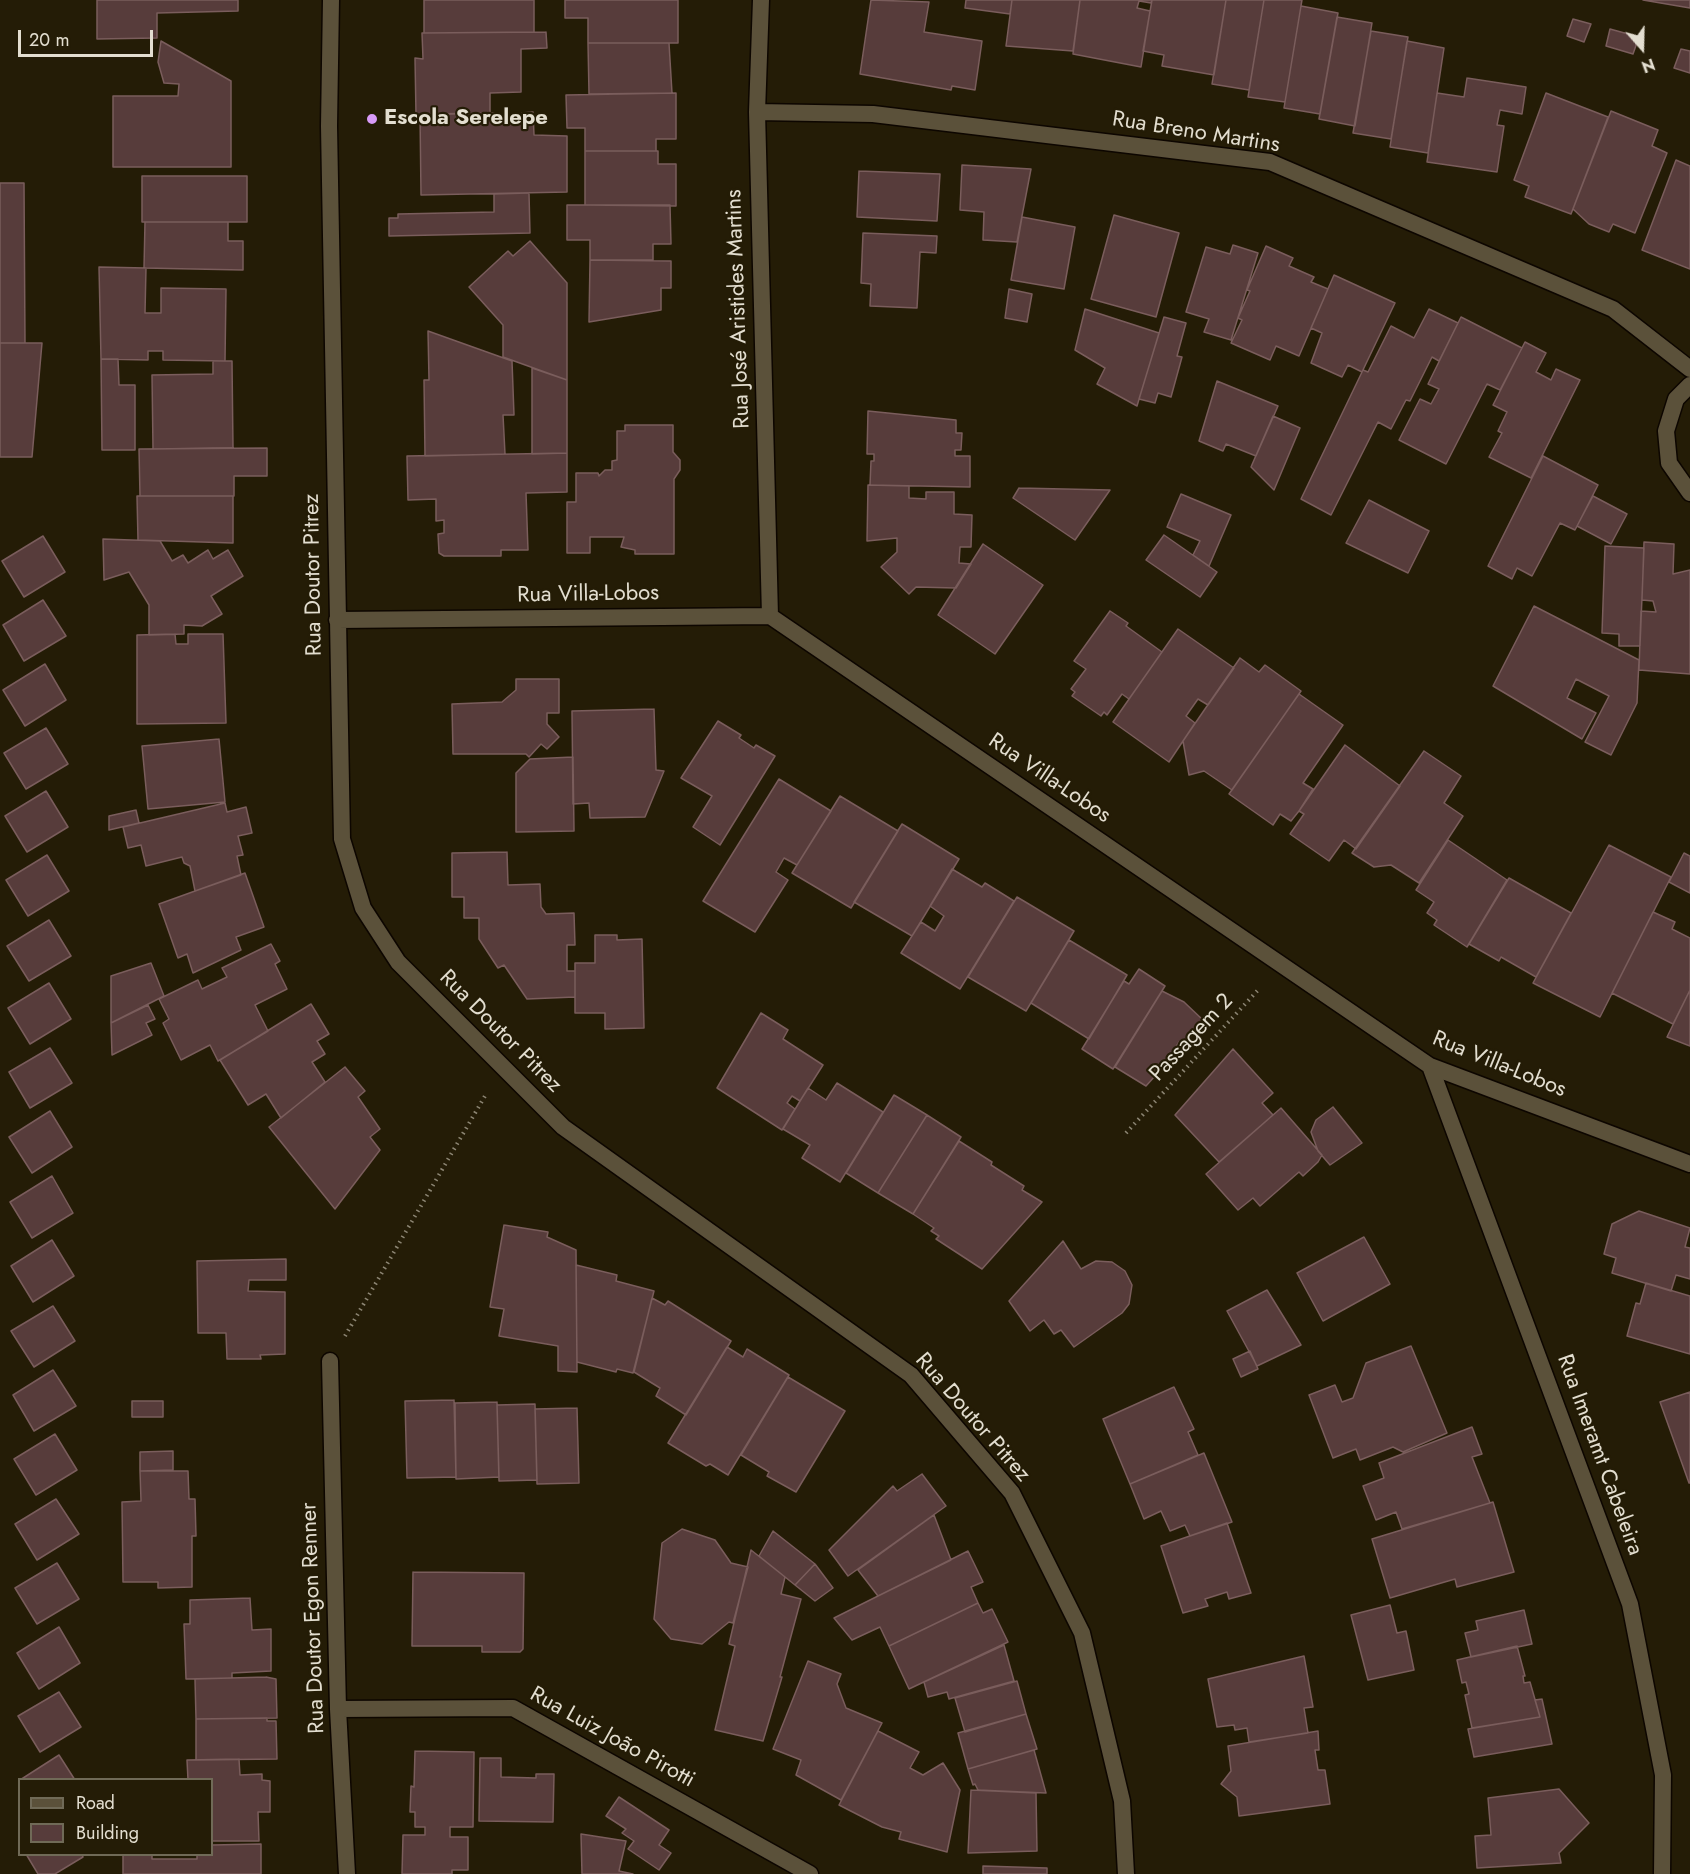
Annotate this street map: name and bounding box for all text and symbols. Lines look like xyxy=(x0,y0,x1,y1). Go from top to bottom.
scale bar xyxy=(21,18,156,56)
north arrow xyxy=(1612,18,1672,78)
text: 20 m xyxy=(29,27,69,53)
text: N xyxy=(1638,52,1658,78)
place label: Escola Serelepe xyxy=(384,106,548,132)
street label: Rua Breno Martins xyxy=(1110,107,1282,159)
marker: Escola Serelepe xyxy=(365,112,379,126)
street label: Rua José Aristides Martins xyxy=(722,189,756,429)
street label: Rua Doutor Pitrez xyxy=(299,494,329,656)
street label: Rua Villa-Lobos xyxy=(517,581,659,609)
street label: Rua Villa-Lobos xyxy=(983,728,1115,830)
street label: Rua Doutor Pitrez xyxy=(433,965,567,1099)
street label: Passagem 2 xyxy=(1145,989,1239,1087)
street label: Rua Villa-Lobos xyxy=(1428,1026,1570,1104)
street label: Rua Doutor Pitrez xyxy=(909,1348,1035,1488)
street label: Rua Imeramt Cabeleira xyxy=(1550,1351,1648,1559)
street label: Rua Doutor Egon Renner xyxy=(297,1502,331,1734)
street label: Rua Luiz João Pirotti xyxy=(525,1682,699,1794)
legend xyxy=(18,1778,213,1856)
text: Road xyxy=(76,1790,115,1816)
text: Building xyxy=(76,1820,139,1846)

